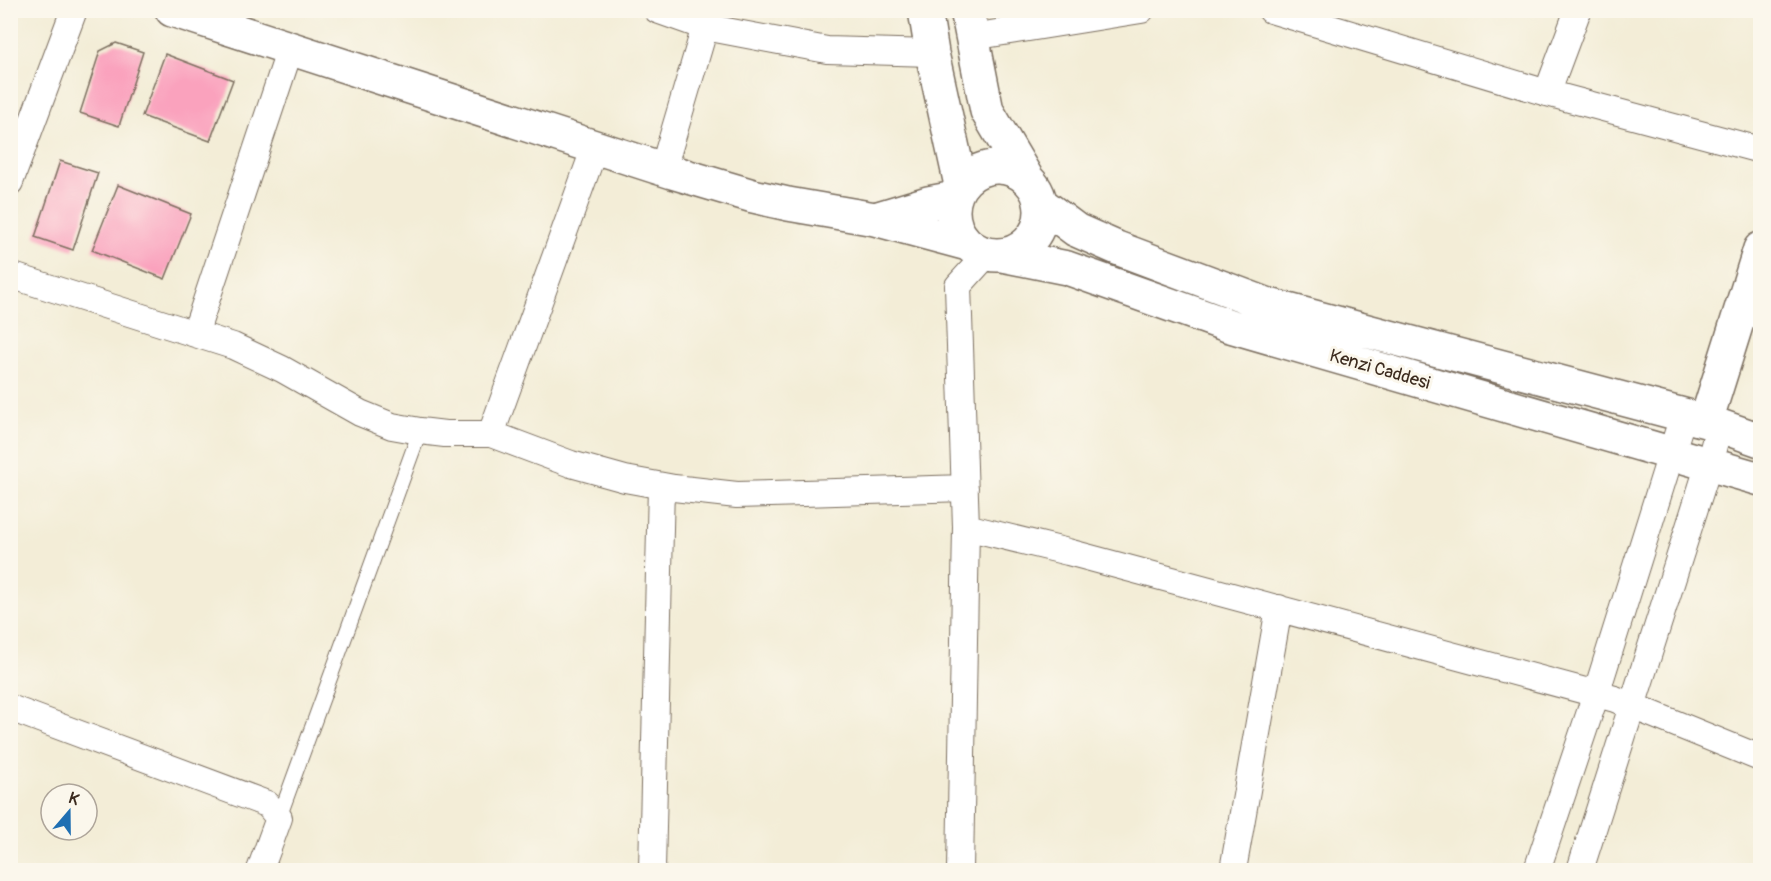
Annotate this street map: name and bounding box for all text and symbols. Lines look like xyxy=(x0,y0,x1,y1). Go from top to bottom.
street label: Kenzi Caddesi xyxy=(1327,344,1433,395)
north arrow xyxy=(39,782,99,842)
text: K xyxy=(66,788,82,810)

